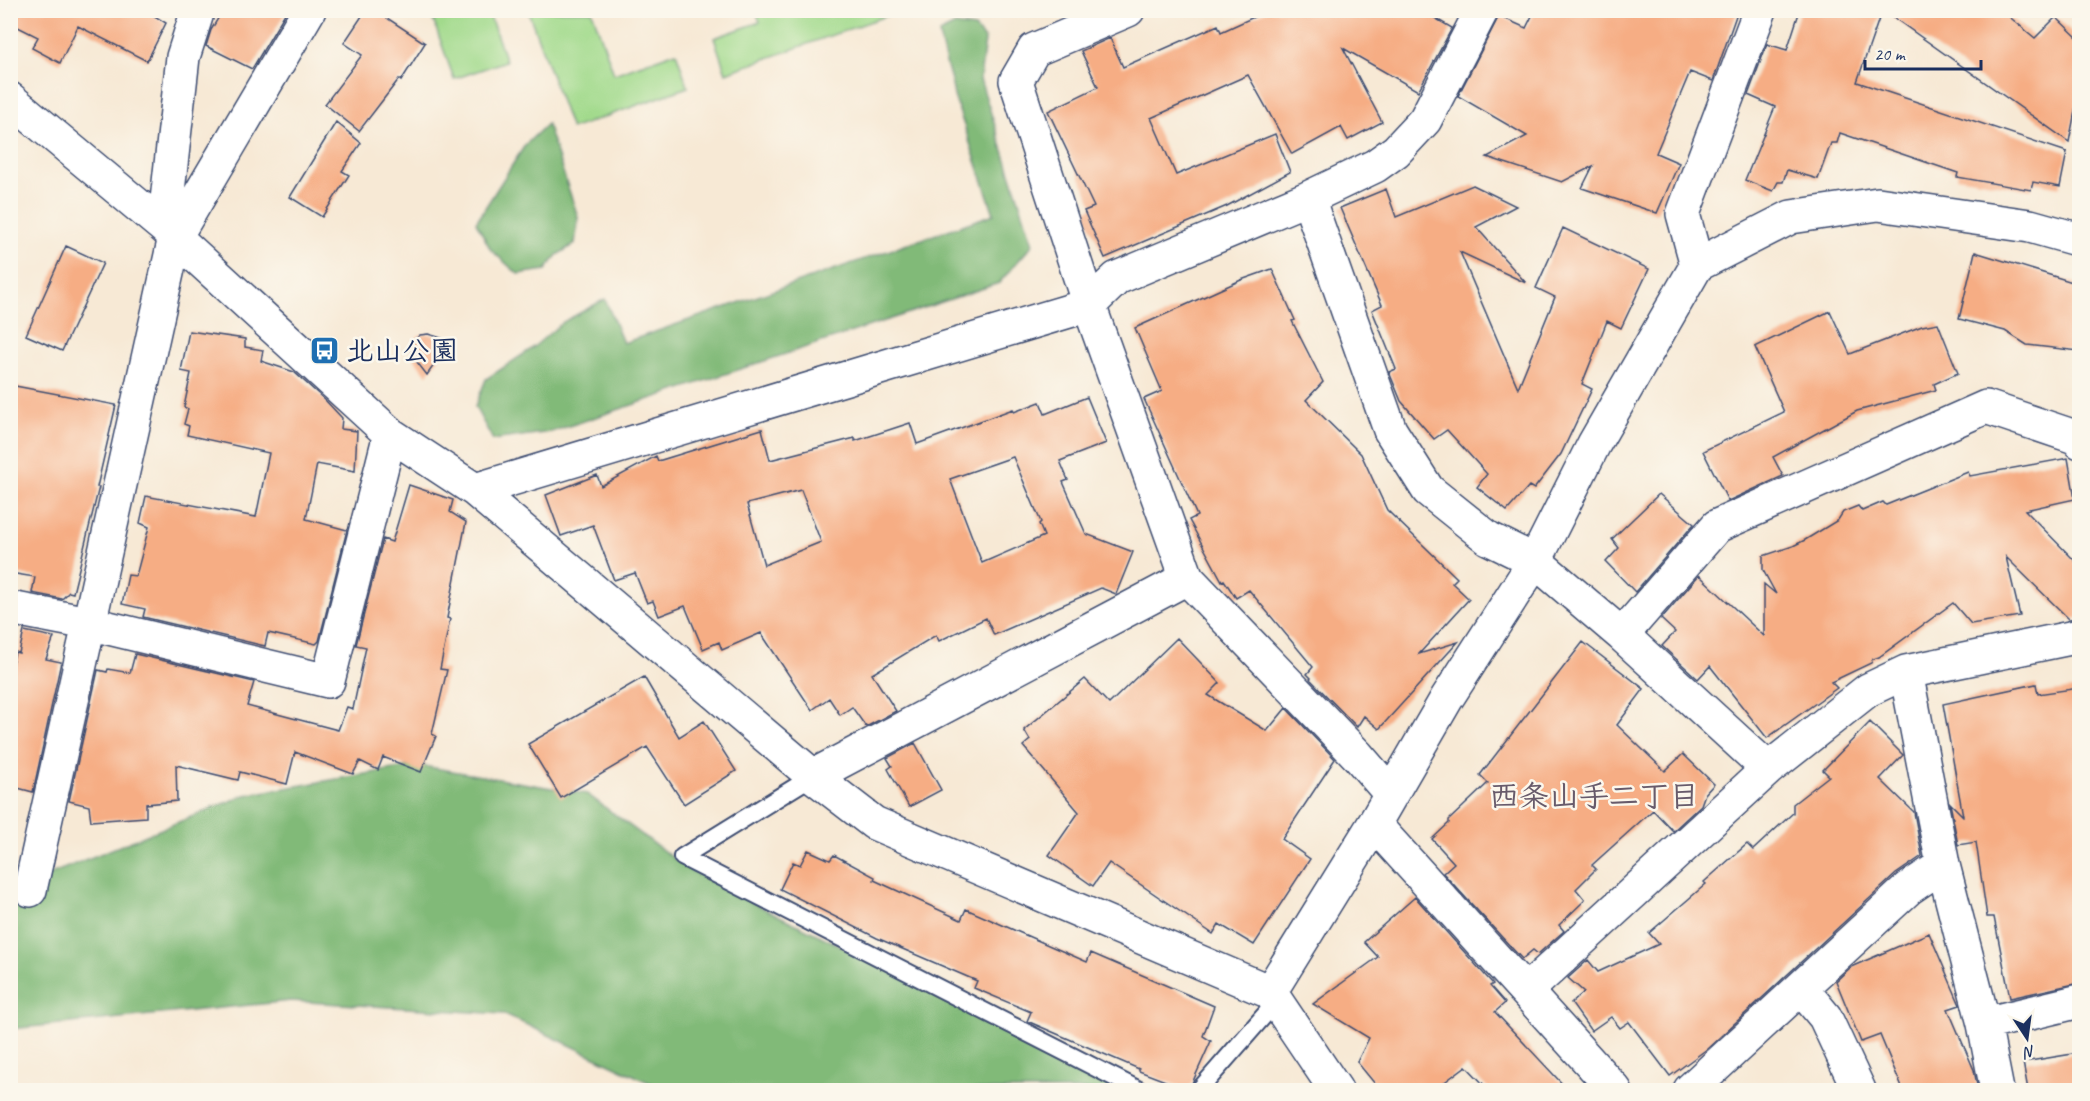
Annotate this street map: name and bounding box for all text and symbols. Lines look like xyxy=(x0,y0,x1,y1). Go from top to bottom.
scale bar xyxy=(1865,33,1980,71)
text: 20 m xyxy=(1874,43,1907,65)
place label: 北山公園 xyxy=(346,333,458,368)
bus stop icon: 北山公園 xyxy=(309,334,341,366)
district label: 西条山手二丁目 xyxy=(1489,777,1699,815)
north arrow xyxy=(1997,1008,2057,1068)
text: N xyxy=(2020,1041,2037,1063)

